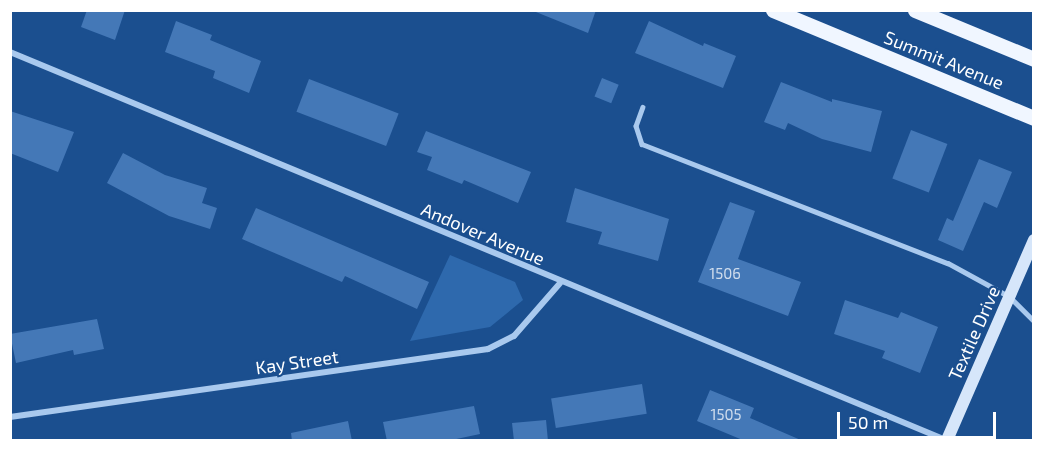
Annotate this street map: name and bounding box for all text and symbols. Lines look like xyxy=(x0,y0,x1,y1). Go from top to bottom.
street label: Summit Avenue xyxy=(881,26,1007,94)
street label: Andover Avenue xyxy=(418,198,548,270)
house number: 1506 xyxy=(709,265,741,283)
street label: Textile Drive xyxy=(944,283,1004,383)
street label: Kay Street xyxy=(254,345,340,379)
scale bar xyxy=(840,400,999,438)
house number: 1505 xyxy=(710,406,742,424)
text: 50 m xyxy=(848,411,888,433)

